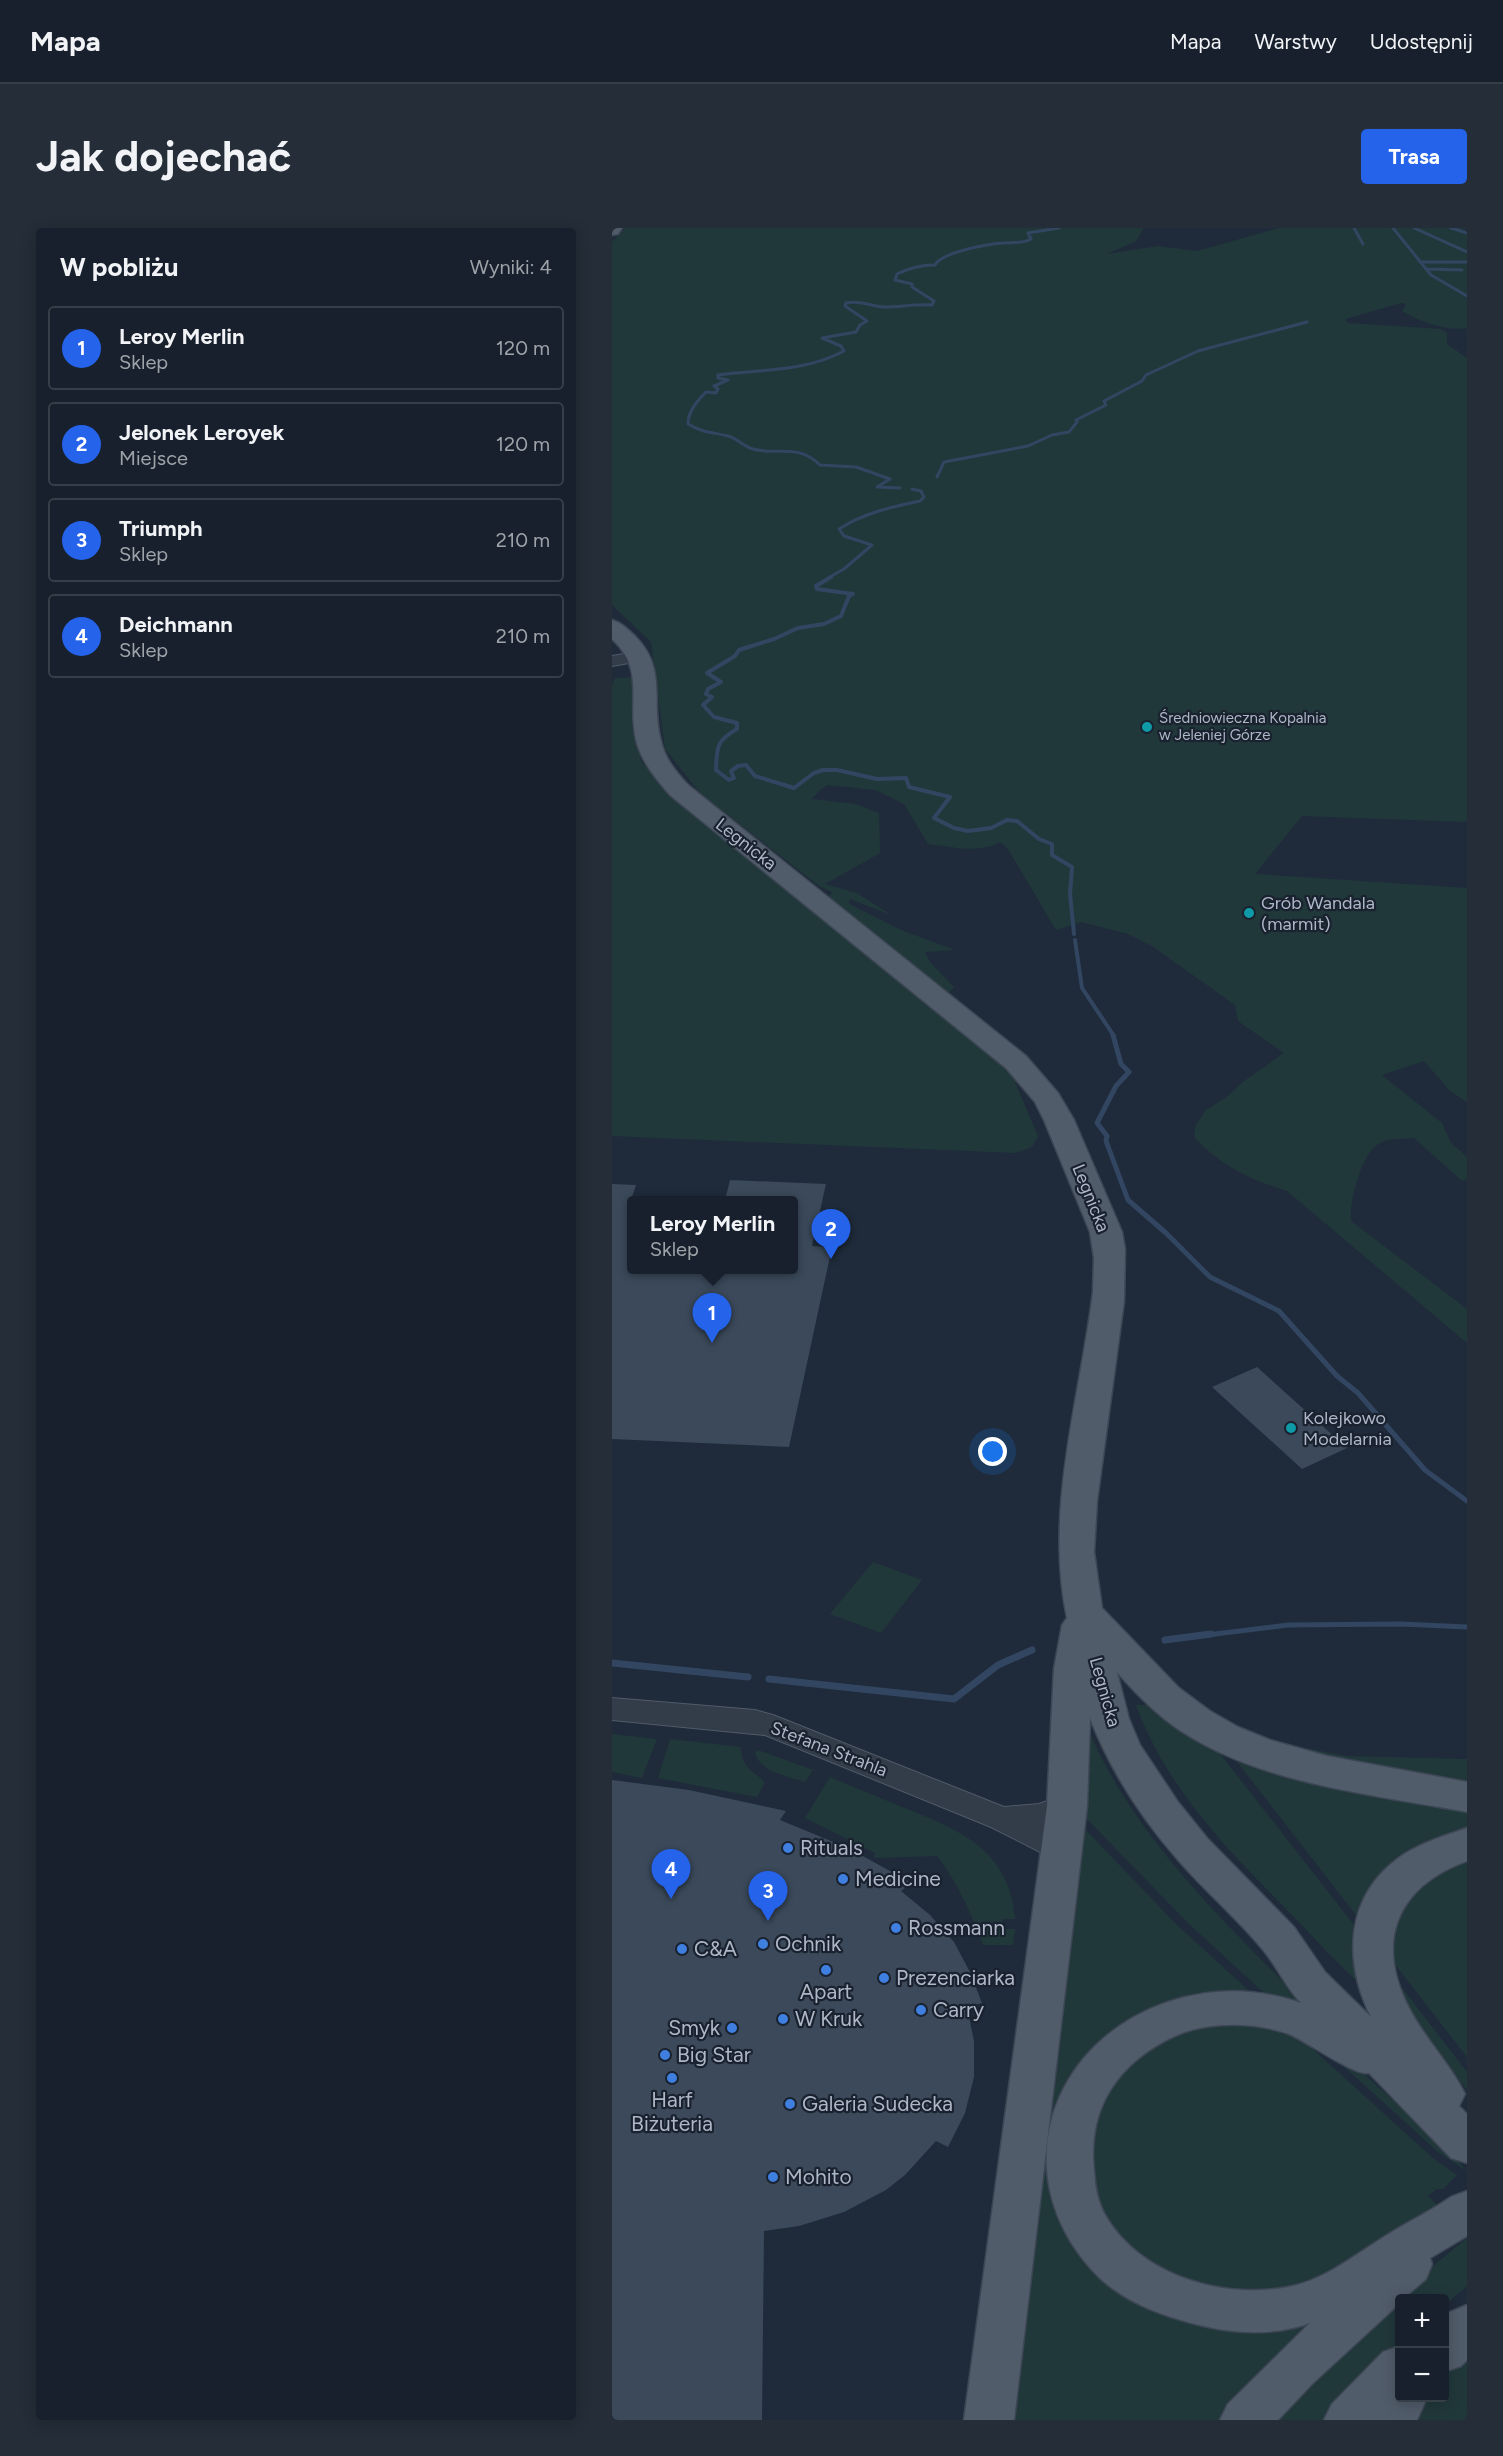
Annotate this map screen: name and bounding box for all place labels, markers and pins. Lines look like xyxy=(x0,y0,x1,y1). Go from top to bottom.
place label: Średniowieczna Kopalnia w Jeleniej Górze xyxy=(1159,709,1326,744)
marker: Średniowieczna Kopalnia w Jeleniej Górze xyxy=(1140,720,1154,734)
place label: Grób Wandala (marmit) xyxy=(1261,892,1375,935)
marker: Grób Wandala (marmit) xyxy=(1242,906,1256,920)
pin: 2 xyxy=(812,1210,850,1259)
pin: 1 xyxy=(692,1294,732,1343)
place label: Kolejkowo Modelarnia xyxy=(1303,1407,1392,1450)
marker: Kolejkowo Modelarnia xyxy=(1284,1421,1298,1435)
place label: Rituals xyxy=(800,1835,863,1860)
marker: Rituals xyxy=(781,1841,795,1855)
pin: 4 xyxy=(652,1850,690,1899)
place label: Medicine xyxy=(855,1866,941,1891)
pin: 3 xyxy=(748,1872,788,1921)
marker: Medicine xyxy=(836,1872,850,1886)
place label: Rossmann xyxy=(908,1915,1005,1940)
marker: Rossmann xyxy=(889,1921,903,1935)
place label: Ochnik xyxy=(775,1931,842,1956)
place label: C&A xyxy=(694,1936,737,1961)
marker: Ochnik xyxy=(756,1937,770,1951)
marker: C&A xyxy=(675,1942,689,1956)
marker: Apart xyxy=(819,1963,833,1977)
place label: Prezenciarka xyxy=(896,1965,1015,1990)
marker: Prezenciarka xyxy=(877,1971,891,1985)
place label: Apart xyxy=(800,1979,852,2004)
place label: Carry xyxy=(933,1997,984,2022)
marker: Carry xyxy=(914,2003,928,2017)
place label: W Kruk xyxy=(795,2006,863,2031)
marker: W Kruk xyxy=(776,2012,790,2026)
place label: Smyk xyxy=(668,2015,721,2040)
marker: Smyk xyxy=(725,2021,739,2035)
place label: Big Star xyxy=(677,2042,751,2067)
marker: Big Star xyxy=(658,2048,672,2062)
marker: Harf Biżuteria xyxy=(665,2071,679,2085)
place label: Harf Biżuteria xyxy=(631,2087,713,2136)
place label: Galeria Sudecka xyxy=(802,2091,953,2116)
marker: Galeria Sudecka xyxy=(783,2097,797,2111)
place label: Mohito xyxy=(785,2164,852,2189)
marker: Mohito xyxy=(766,2170,780,2184)

